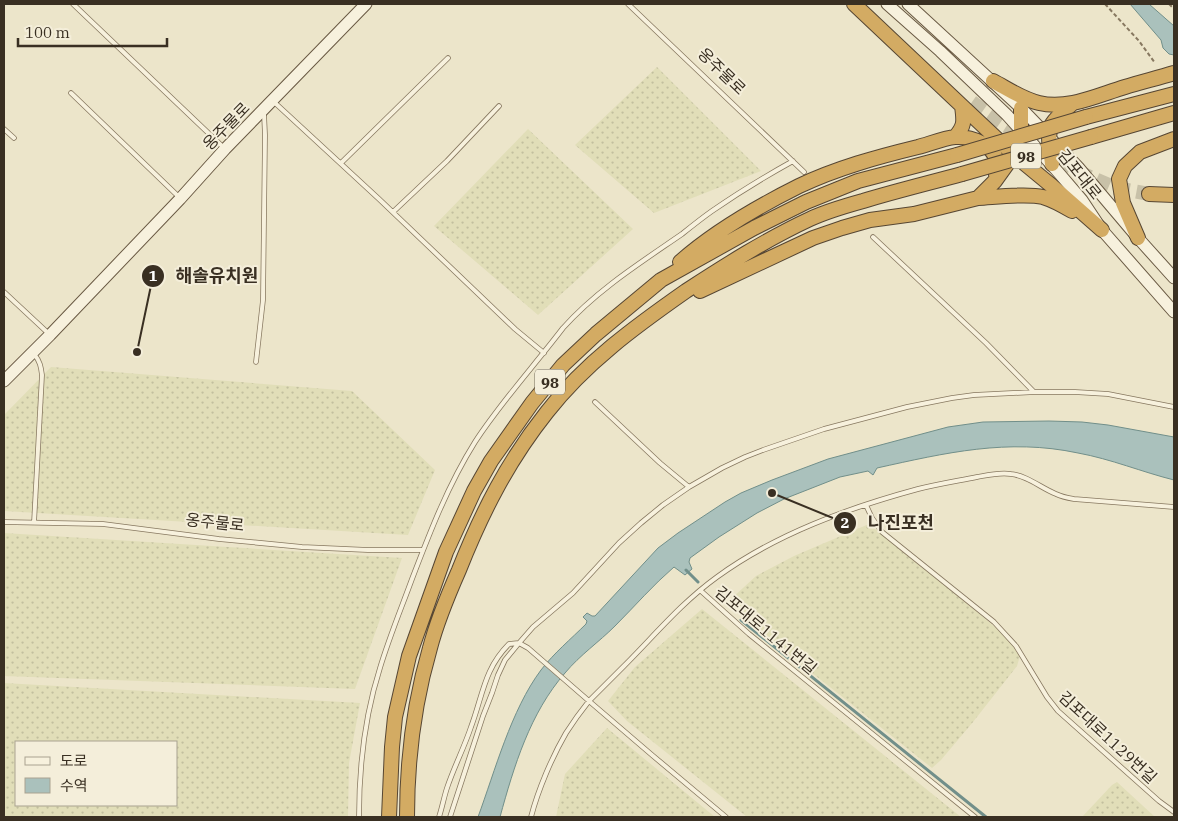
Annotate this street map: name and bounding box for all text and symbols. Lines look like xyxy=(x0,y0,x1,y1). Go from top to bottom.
scale bar xyxy=(18,15,166,47)
text: 100 m xyxy=(25,23,70,42)
street label: 옹주물로 xyxy=(694,43,750,99)
street label: 옹주물로 xyxy=(198,98,254,154)
road number: 98 xyxy=(1011,144,1041,168)
street label: 김포대로 xyxy=(1054,145,1106,203)
callout: 해솔유치원 xyxy=(141,260,268,293)
text: 해솔유치원 xyxy=(176,264,258,287)
text: 1 xyxy=(148,266,158,285)
road number: 98 xyxy=(535,370,565,394)
callout: 나진포천 xyxy=(833,506,944,539)
street label: 옹주물로 xyxy=(185,509,246,535)
text: 나진포천 xyxy=(868,511,934,534)
text: 2 xyxy=(840,513,850,532)
street label: 김포대로1141번길 xyxy=(711,582,821,678)
street label: 김포대로1129번길 xyxy=(1055,686,1161,788)
legend xyxy=(15,741,178,806)
text: 도로 xyxy=(60,751,88,770)
text: 수역 xyxy=(60,776,88,795)

